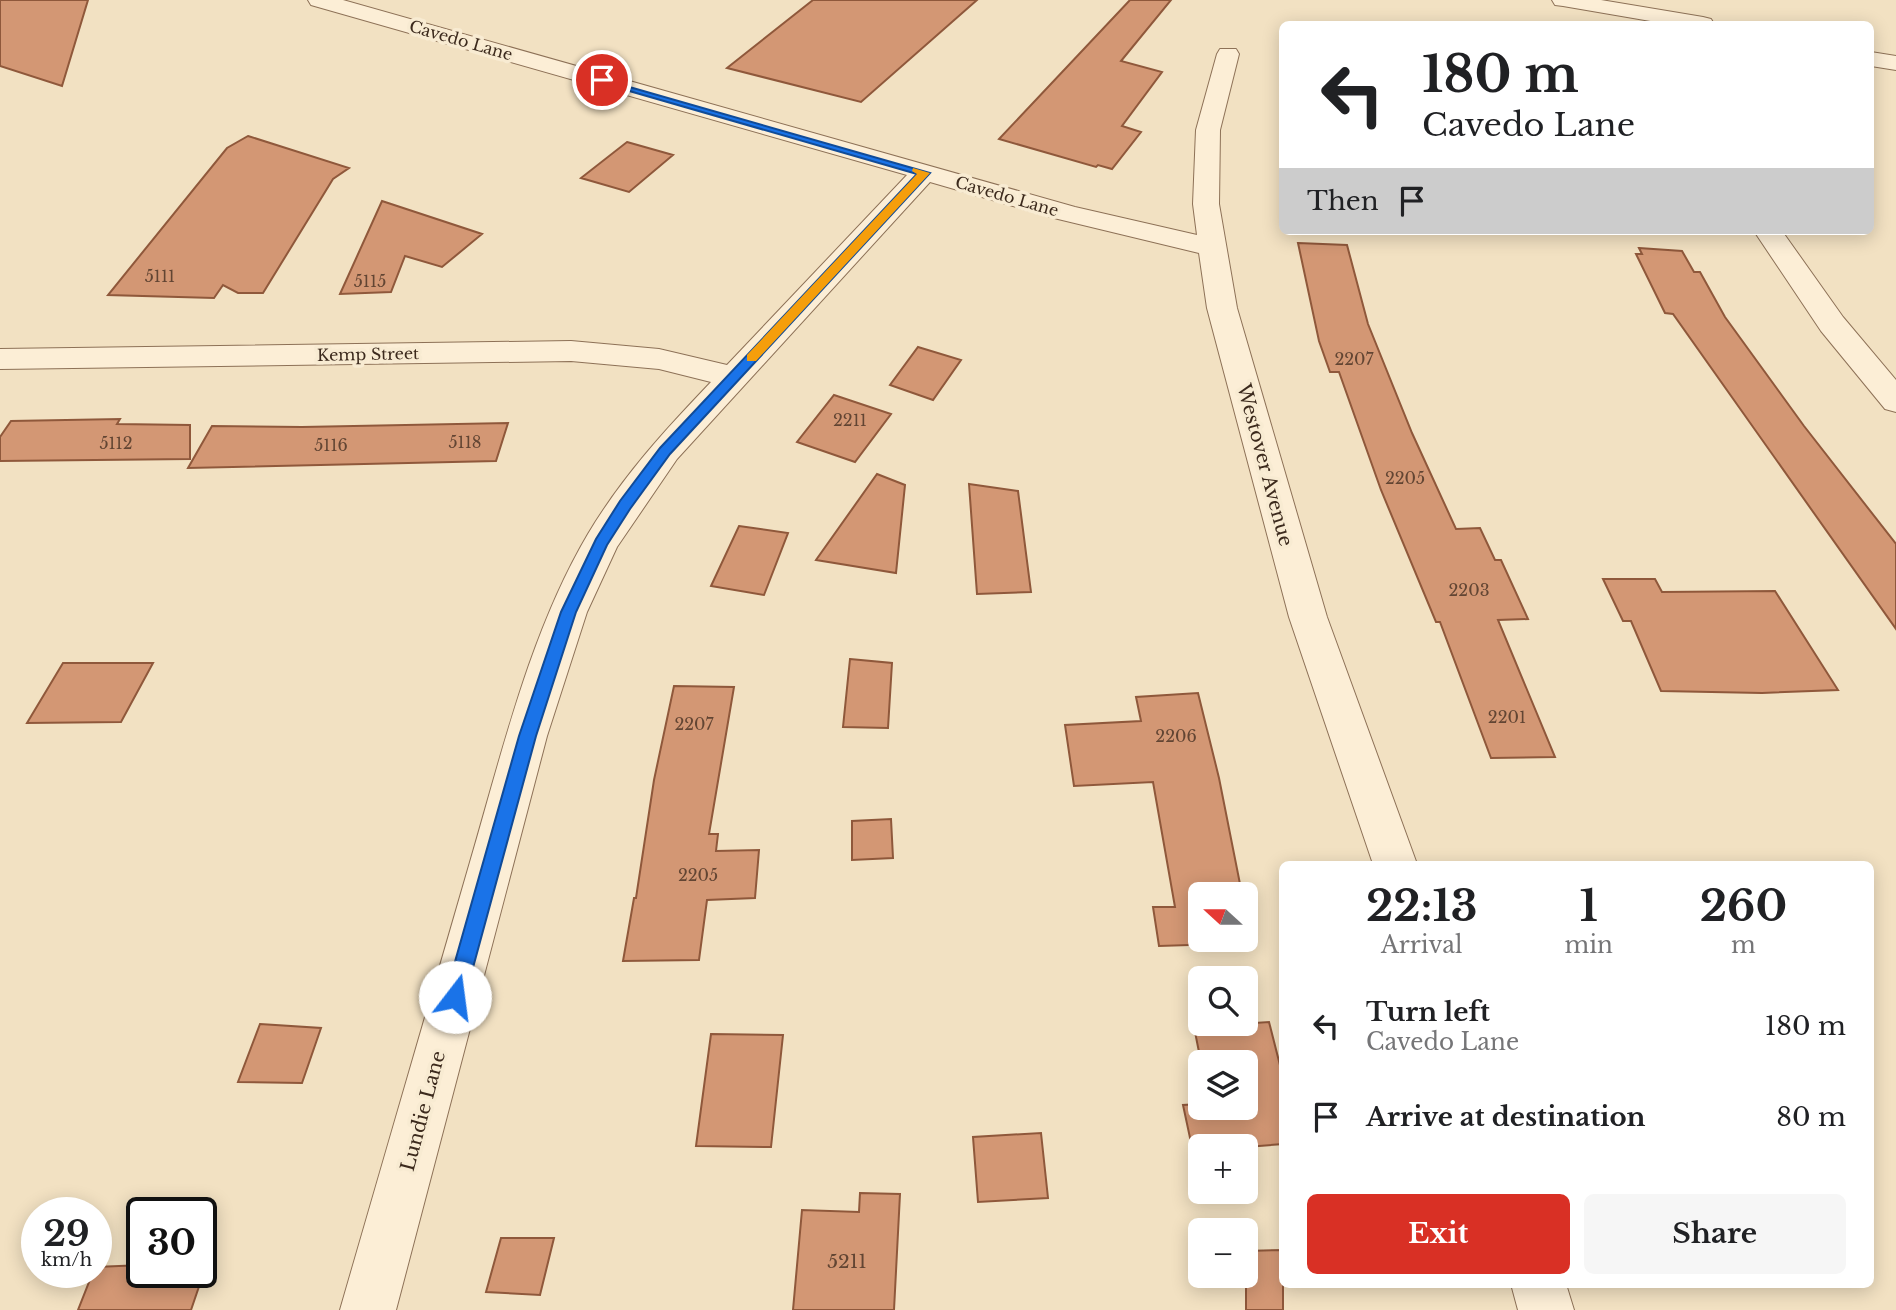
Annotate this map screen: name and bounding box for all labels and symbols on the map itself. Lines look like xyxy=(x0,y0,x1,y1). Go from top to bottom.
street label: Cavedo Lane xyxy=(407,16,515,64)
pin xyxy=(572,50,632,110)
street label: Cavedo Lane xyxy=(953,172,1061,220)
house number: 5111 xyxy=(145,266,175,286)
house number: 5115 xyxy=(354,271,386,291)
street label: Kemp Street xyxy=(317,343,419,365)
house number: 2207 xyxy=(1334,349,1375,369)
street label: Westover Avenue xyxy=(1232,380,1298,549)
house number: 2211 xyxy=(833,410,867,430)
house number: 5118 xyxy=(448,432,482,452)
house number: 5112 xyxy=(99,433,133,453)
house number: 5116 xyxy=(314,435,348,455)
house number: 2205 xyxy=(1385,468,1425,488)
house number: 2203 xyxy=(1449,580,1490,600)
house number: 2201 xyxy=(1488,707,1526,727)
house number: 2207 xyxy=(674,714,715,734)
house number: 2206 xyxy=(1155,726,1197,746)
house number: 2205 xyxy=(678,865,718,885)
north arrow xyxy=(1188,882,1258,952)
position arrow xyxy=(418,960,492,1034)
street label: Lundie Lane xyxy=(396,1048,450,1174)
speed limit sign: 30 xyxy=(126,1197,217,1288)
house number: 5211 xyxy=(827,1250,867,1273)

